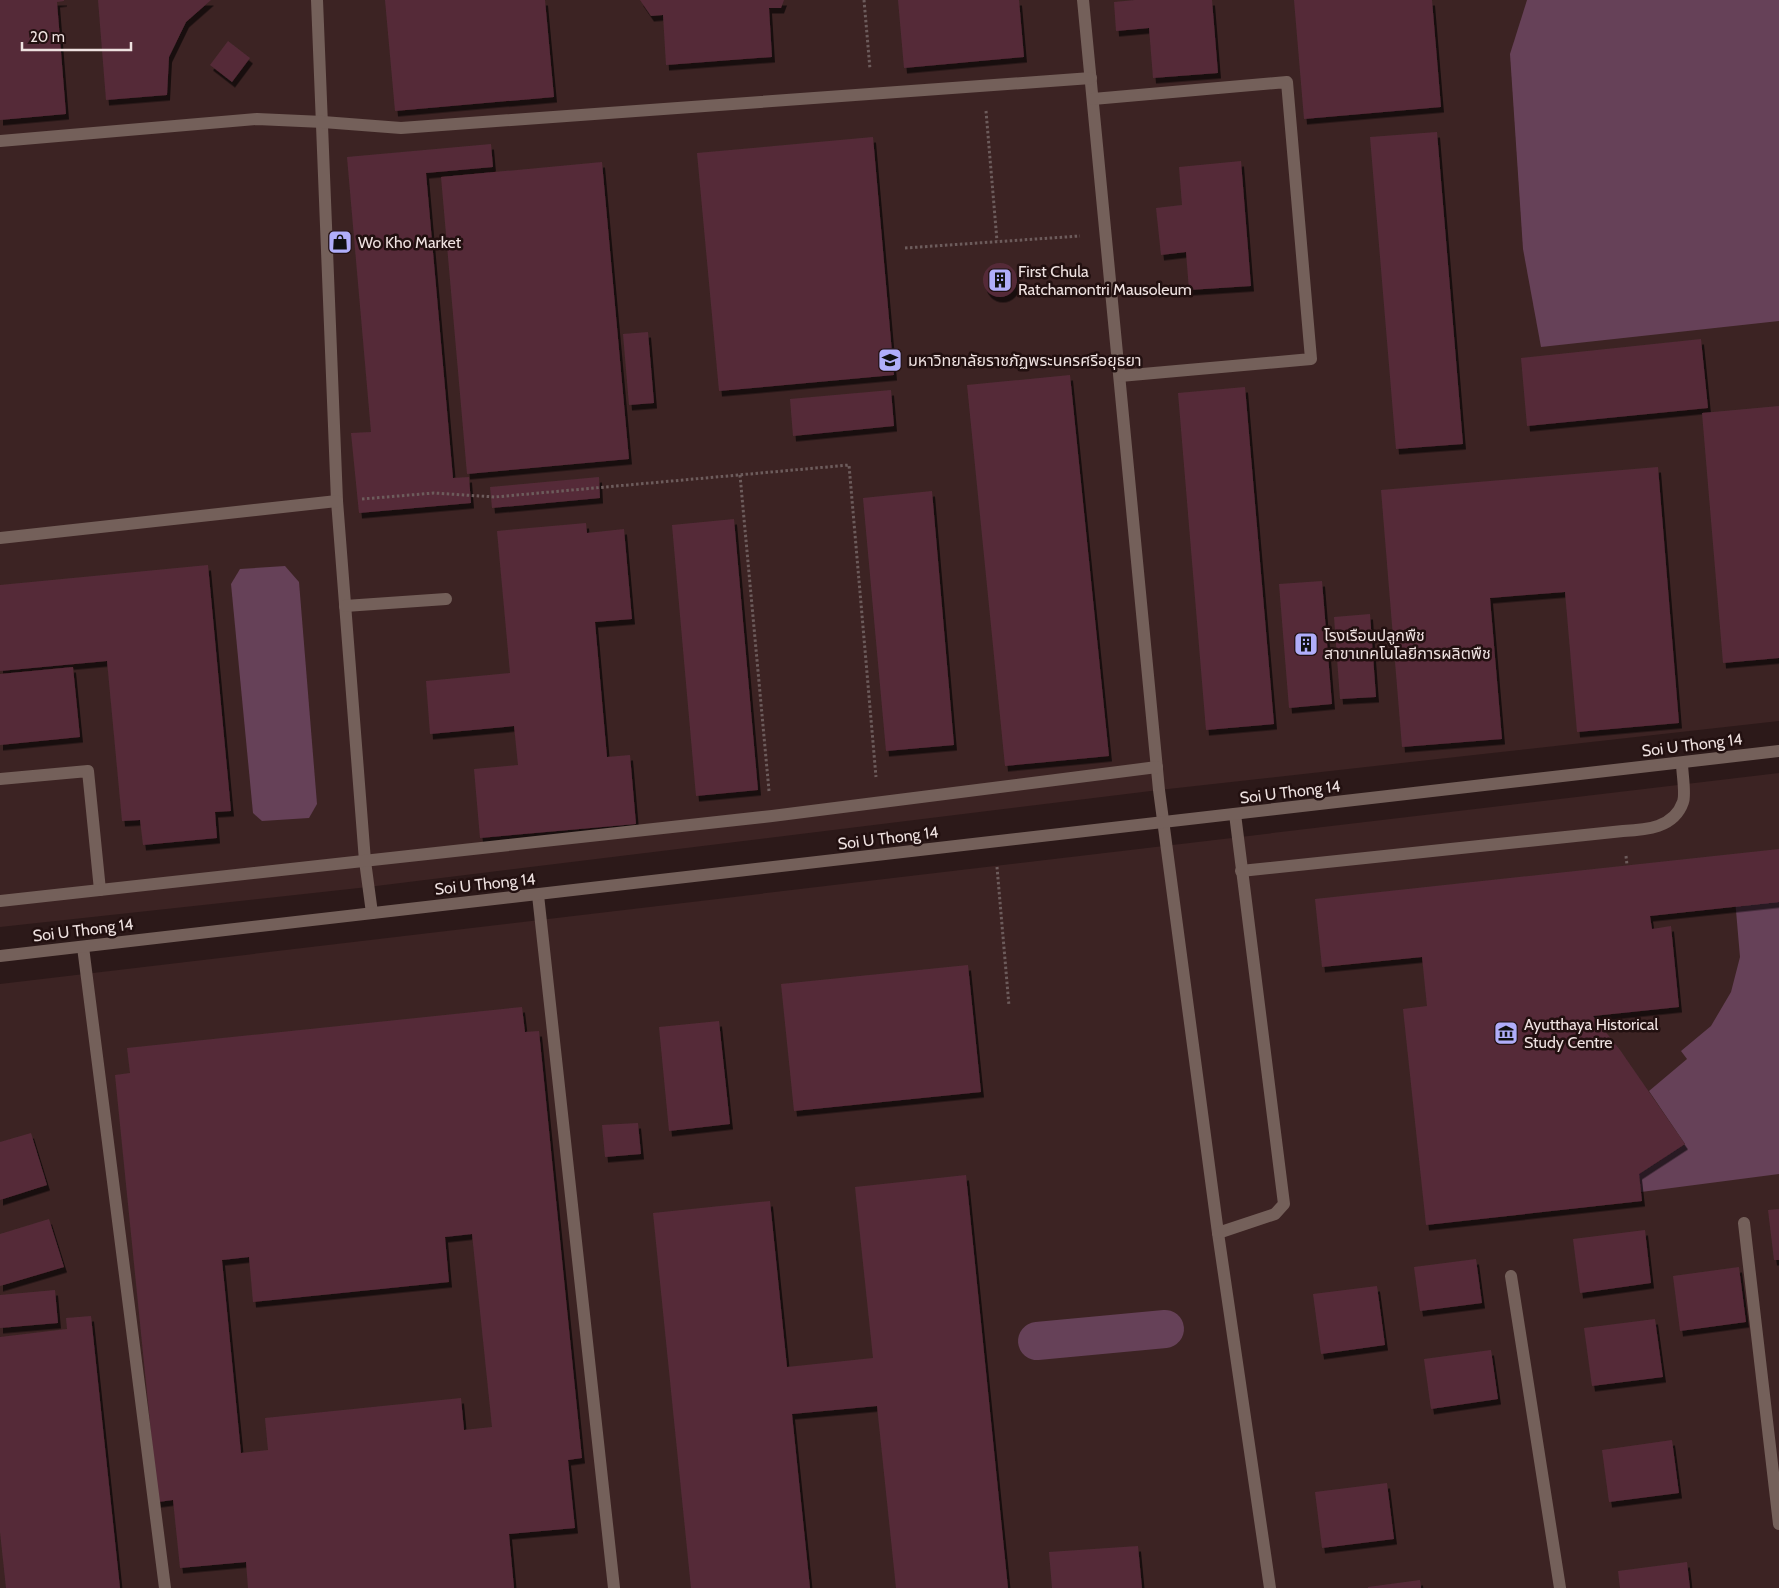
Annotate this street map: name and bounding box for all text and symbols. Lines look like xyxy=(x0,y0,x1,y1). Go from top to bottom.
scale bar xyxy=(22,20,131,52)
text: 20 m xyxy=(30,28,65,46)
shop icon: Wo Kho Market xyxy=(327,229,353,255)
place label: Wo Kho Market xyxy=(358,233,462,252)
place label: First Chula Ratchamontri Mausoleum xyxy=(1018,262,1192,299)
building icon: First Chula Ratchamontri Mausoleum xyxy=(987,267,1013,293)
school or university icon: มหาวิทยาลัยราชภัฏพระนครศรีอยุธยา xyxy=(877,347,903,373)
place label: มหาวิทยาลัยราชภัฏพระนครศรีอยุธยา xyxy=(908,351,1141,370)
place label: โรงเรือนปลูกพืช สาขาเทคโนโลยีการผลิตพืช xyxy=(1324,626,1491,663)
building icon: โรงเรือนปลูกพืช สาขาเทคโนโลยีการผลิตพืช xyxy=(1293,631,1319,657)
street label: Soi U Thong 14 xyxy=(1641,729,1743,761)
street label: Soi U Thong 14 xyxy=(1239,776,1341,808)
street label: Soi U Thong 14 xyxy=(837,822,939,854)
street label: Soi U Thong 14 xyxy=(434,869,536,899)
street label: Soi U Thong 14 xyxy=(32,914,134,946)
place label: Ayutthaya Historical Study Centre xyxy=(1524,1015,1658,1052)
museum icon: Ayutthaya Historical Study Centre xyxy=(1493,1020,1519,1046)

